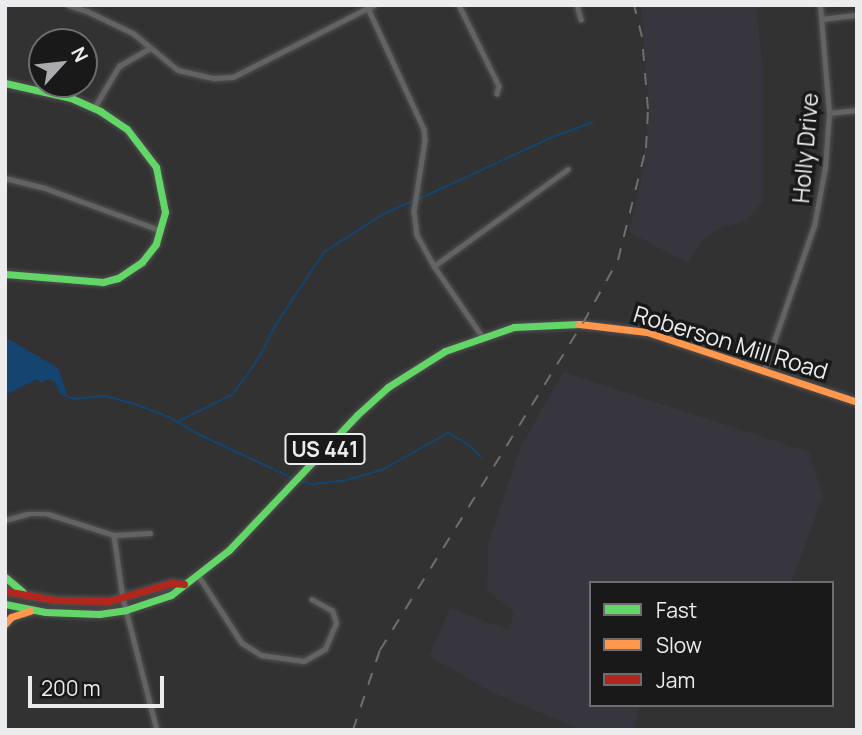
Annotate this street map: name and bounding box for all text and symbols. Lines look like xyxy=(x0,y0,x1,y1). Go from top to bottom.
north arrow xyxy=(28,28,98,98)
text: N xyxy=(65,42,95,66)
street label: Holly Drive xyxy=(786,92,824,204)
street label: Roberson Mill Road xyxy=(631,299,831,385)
road number: US 441 xyxy=(283,432,367,466)
legend xyxy=(589,581,834,707)
text: Fast xyxy=(656,596,697,624)
text: Slow xyxy=(656,631,702,659)
scale bar xyxy=(32,662,168,706)
text: Jam xyxy=(656,666,695,694)
text: 200 m xyxy=(41,674,101,702)

